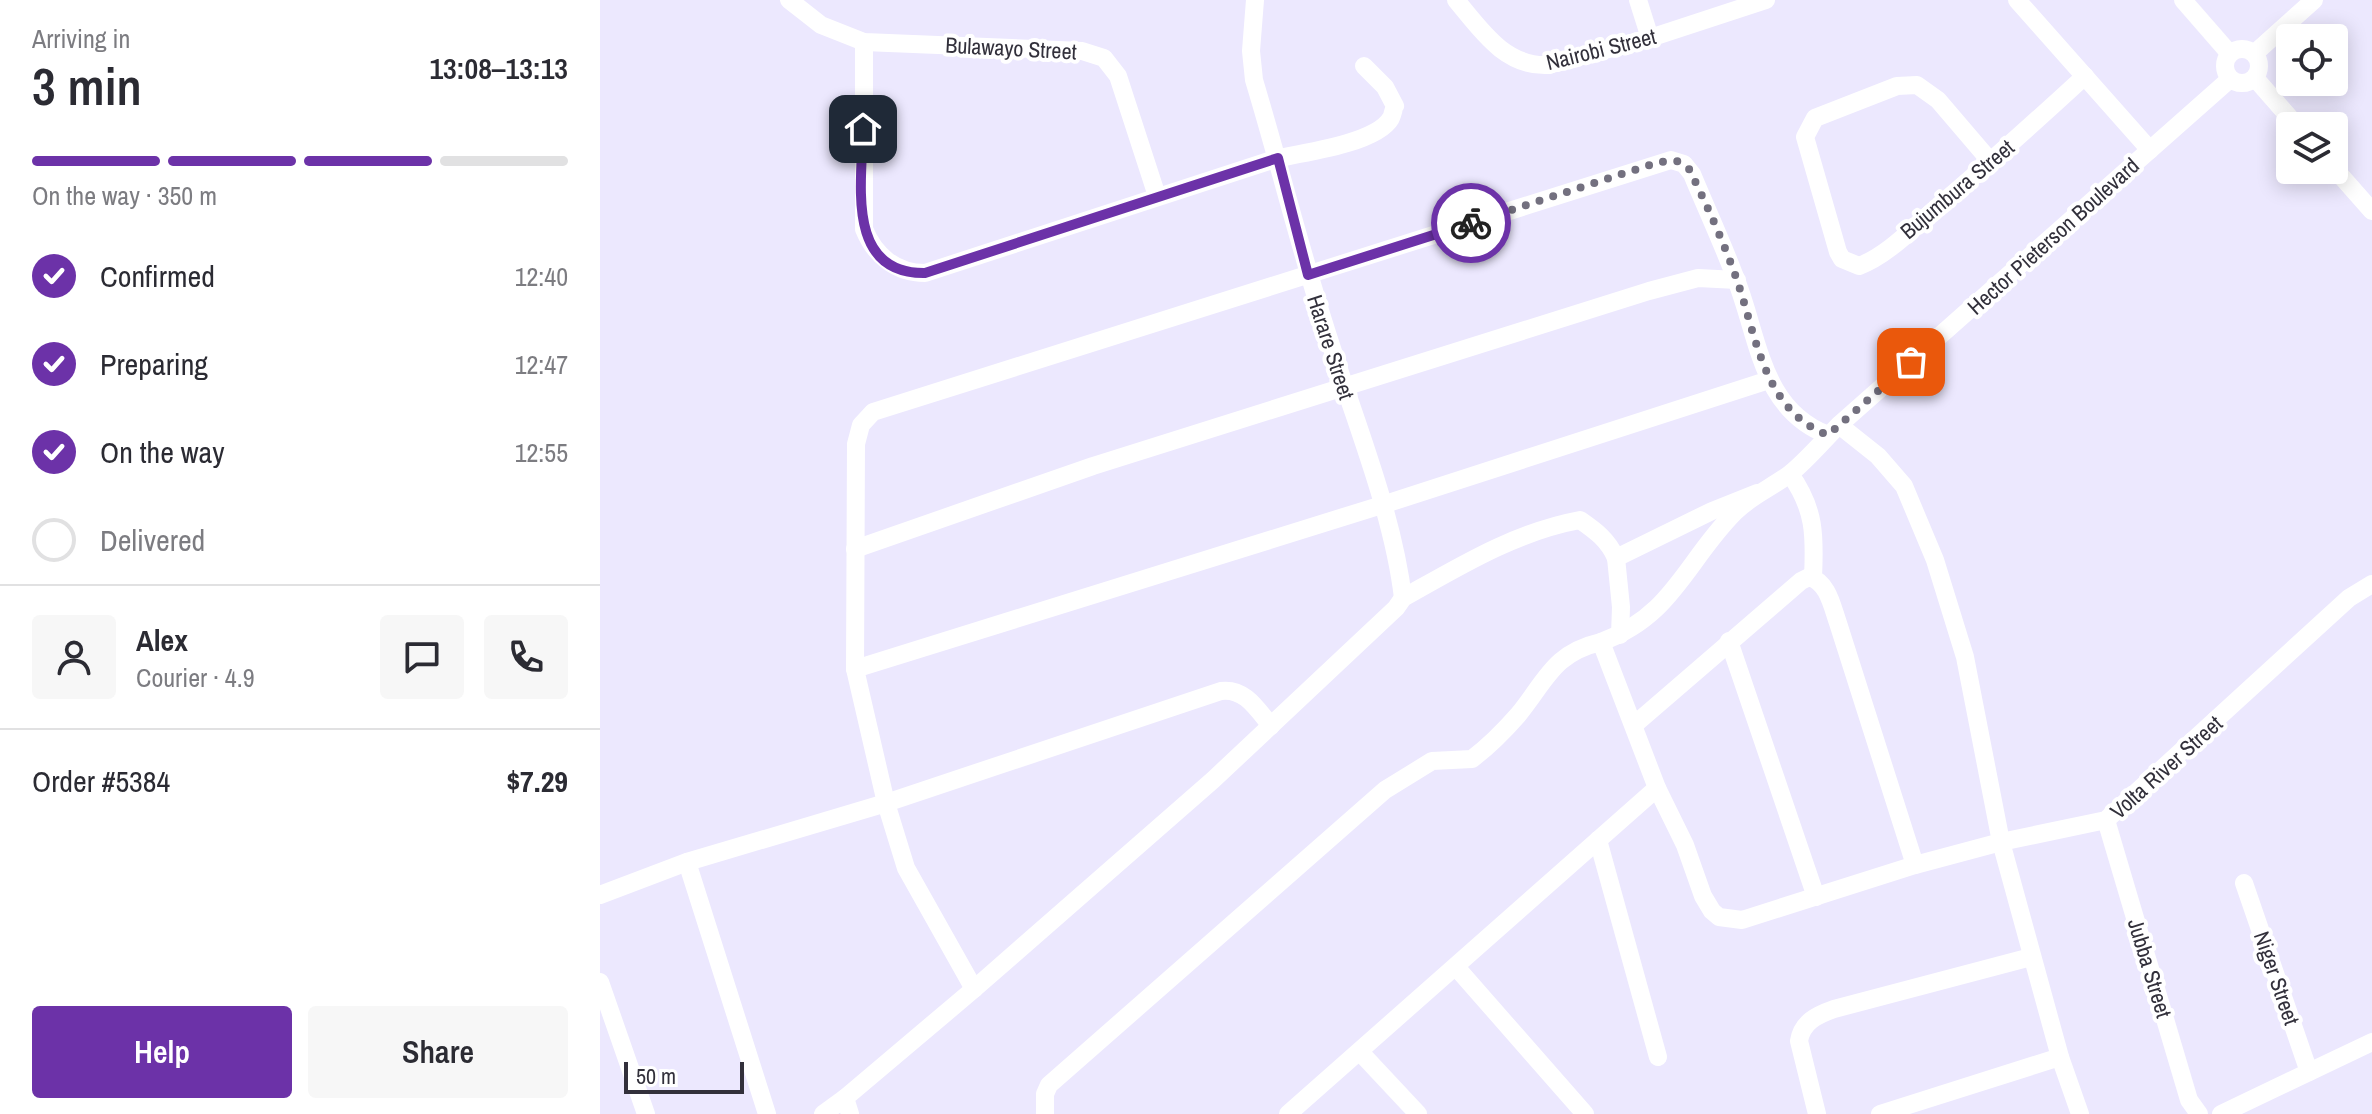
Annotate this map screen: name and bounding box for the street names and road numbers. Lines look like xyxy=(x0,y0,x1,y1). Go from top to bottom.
street label: Nairobi Street xyxy=(1543,21,1659,77)
street label: Bulawayo Street xyxy=(945,30,1077,66)
street label: Bujumbura Street xyxy=(1894,132,2020,246)
street label: Hector Pieterson Boulevard xyxy=(1961,151,2145,321)
street label: Harare Street xyxy=(1300,291,1362,403)
street label: Volta River Street xyxy=(2103,709,2229,825)
street label: Jubba Street xyxy=(2121,915,2179,1021)
street label: Niger Street xyxy=(2247,927,2307,1029)

